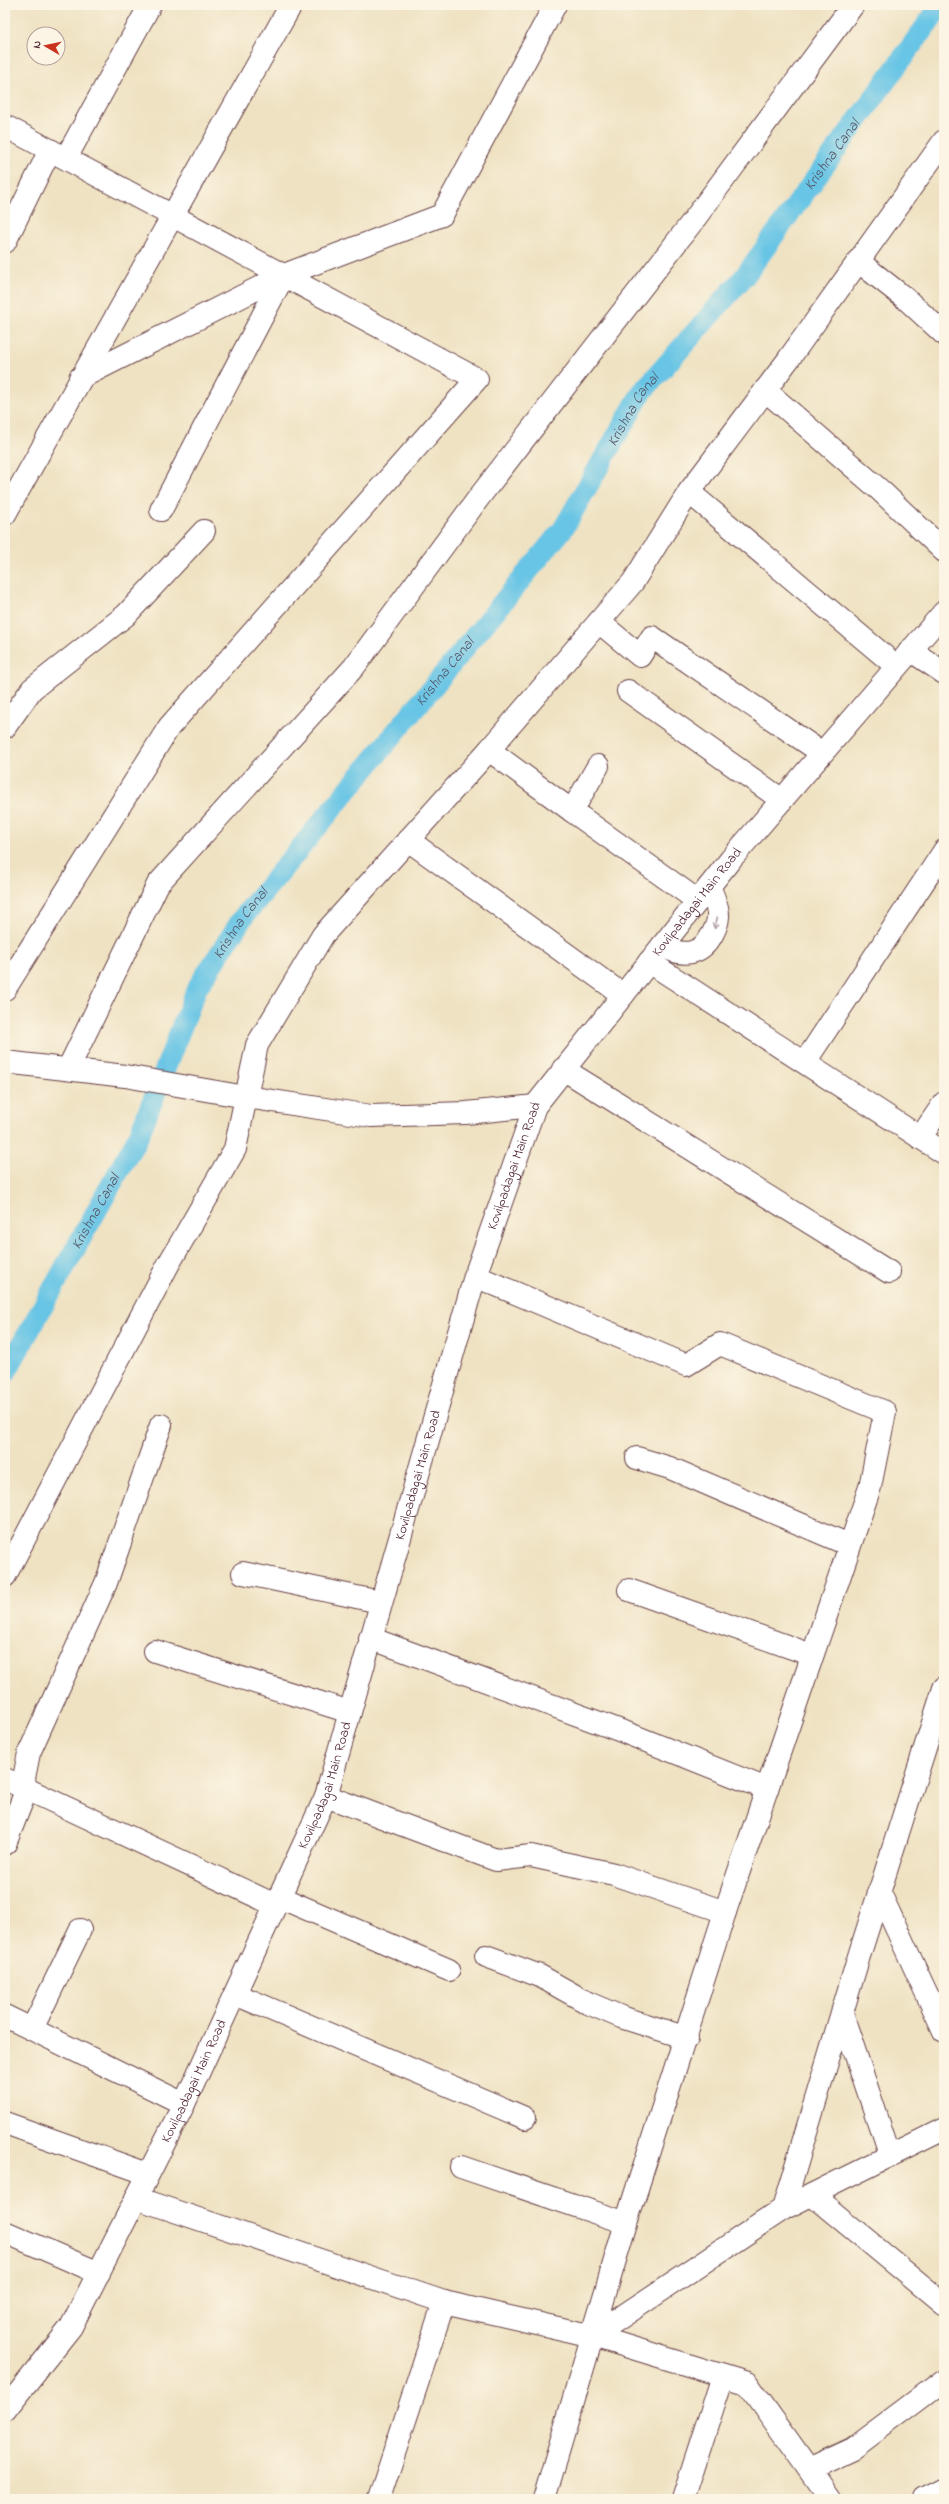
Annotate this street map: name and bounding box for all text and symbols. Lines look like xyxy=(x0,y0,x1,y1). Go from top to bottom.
north arrow xyxy=(26,26,66,66)
text: N xyxy=(29,40,46,50)
water label: Krishna Canal xyxy=(799,113,867,195)
water label: Krishna Canal xyxy=(602,366,666,451)
water label: Krishna Canal xyxy=(410,631,481,711)
street label: Kovilpadagai Main Road xyxy=(647,843,747,961)
water label: Krishna Canal xyxy=(208,881,275,964)
one-way arrow xyxy=(712,917,720,930)
street label: Kovilpadagai Main Road xyxy=(482,1099,546,1233)
water label: Krishna Canal xyxy=(66,1168,127,1253)
street label: Kovilpadagai Main Road xyxy=(389,1408,447,1543)
street label: Kovilpadagai Main Road xyxy=(292,1719,357,1853)
street label: Kovilpadagai Main Road xyxy=(156,2016,232,2146)

